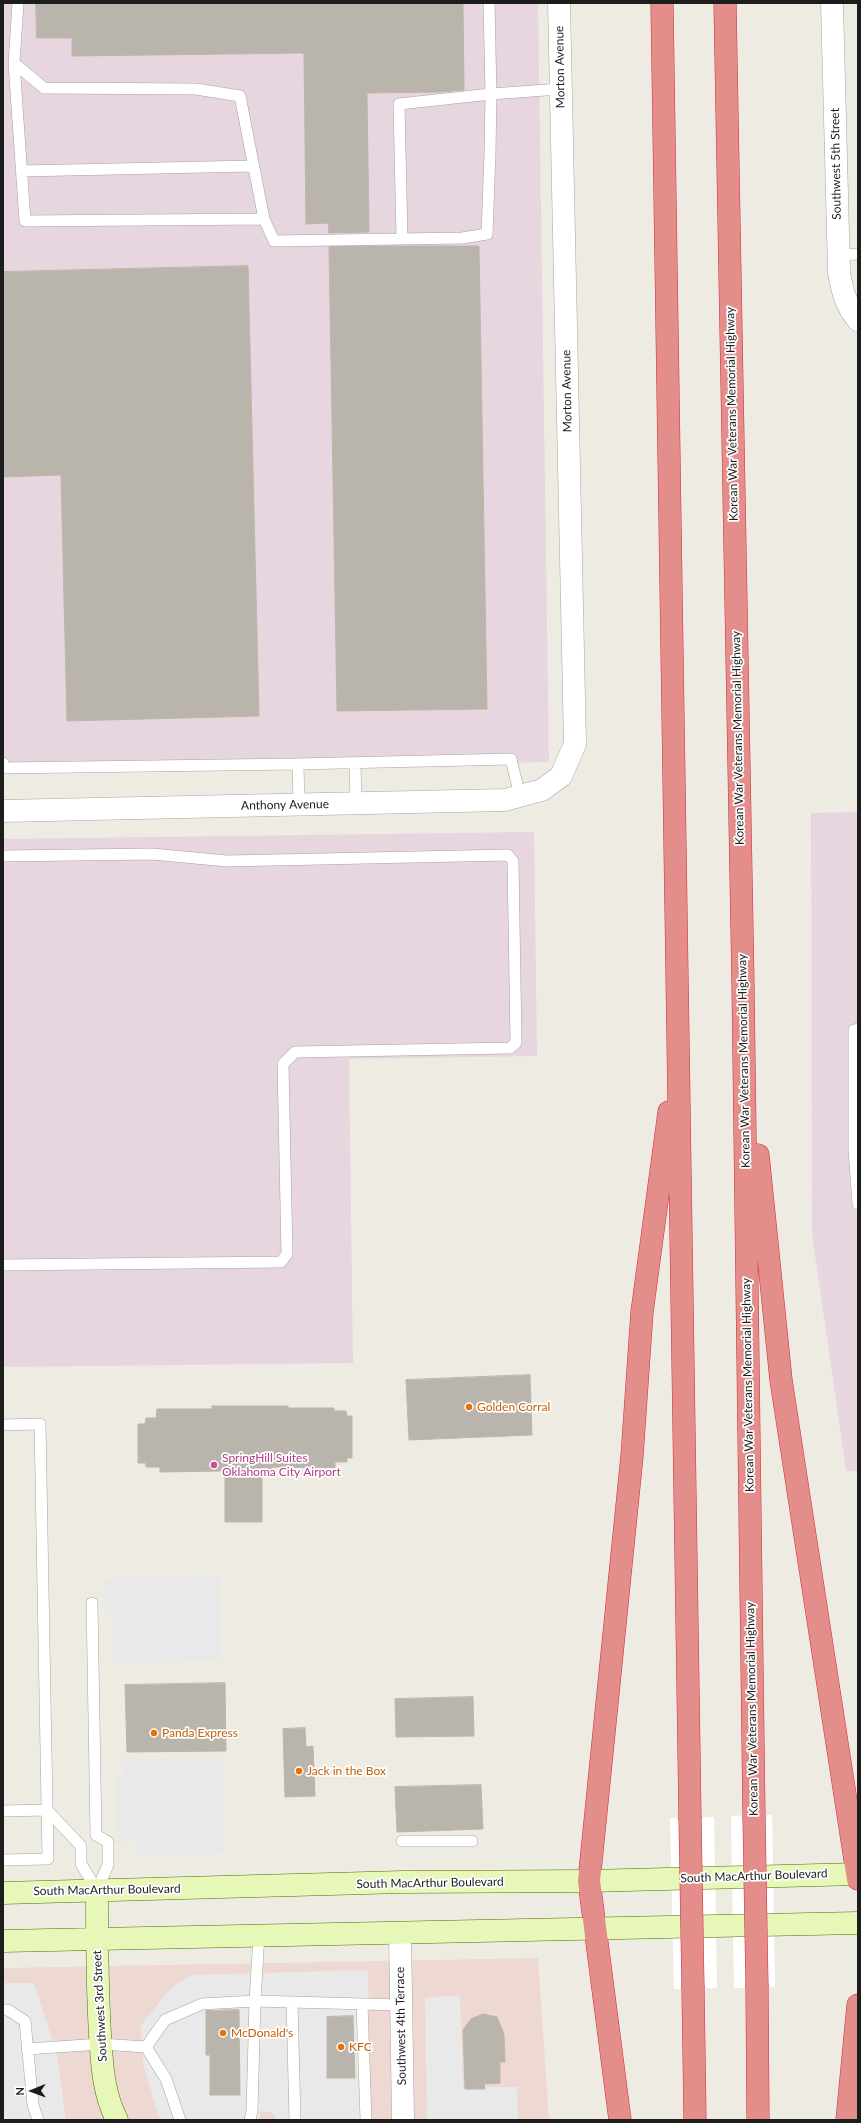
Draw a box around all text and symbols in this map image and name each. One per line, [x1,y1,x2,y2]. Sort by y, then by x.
street label: Morton Avenue [552,26,568,108]
street label: Southwest 5th Street [828,108,844,220]
street label: Korean War Veterans Memorial Highway [723,307,741,521]
street label: Morton Avenue [559,350,575,432]
street label: Korean War Veterans Memorial Highway [729,631,747,845]
street label: Anthony Avenue [241,797,329,813]
street label: Korean War Veterans Memorial Highway [735,954,753,1168]
street label: Korean War Veterans Memorial Highway [739,1278,757,1492]
place label: Golden Corral [477,1400,550,1414]
marker: Golden Corral [464,1402,474,1412]
place label: SpringHill Suites Oklahoma City Airport [222,1451,341,1479]
marker: SpringHill Suites Oklahoma City Airport [209,1460,219,1470]
street label: Korean War Veterans Memorial Highway [743,1602,761,1816]
place label: Panda Express [162,1726,238,1740]
marker: Panda Express [149,1728,159,1738]
place label: Jack in the Box [307,1764,386,1778]
marker: Jack in the Box [294,1766,304,1776]
street label: South MacArthur Boulevard [680,1866,828,1886]
street label: South MacArthur Boulevard [356,1875,504,1891]
street label: South MacArthur Boulevard [33,1882,181,1898]
street label: Southwest 3rd Street [90,1950,110,2062]
street label: Southwest 4th Terrace [393,1967,409,2085]
place label: McDonald's [231,2026,293,2040]
marker: McDonald's [218,2028,228,2038]
place label: KFC [349,2040,372,2054]
marker: KFC [336,2042,346,2052]
north arrow [12,2071,52,2111]
text: N [13,2087,26,2096]

